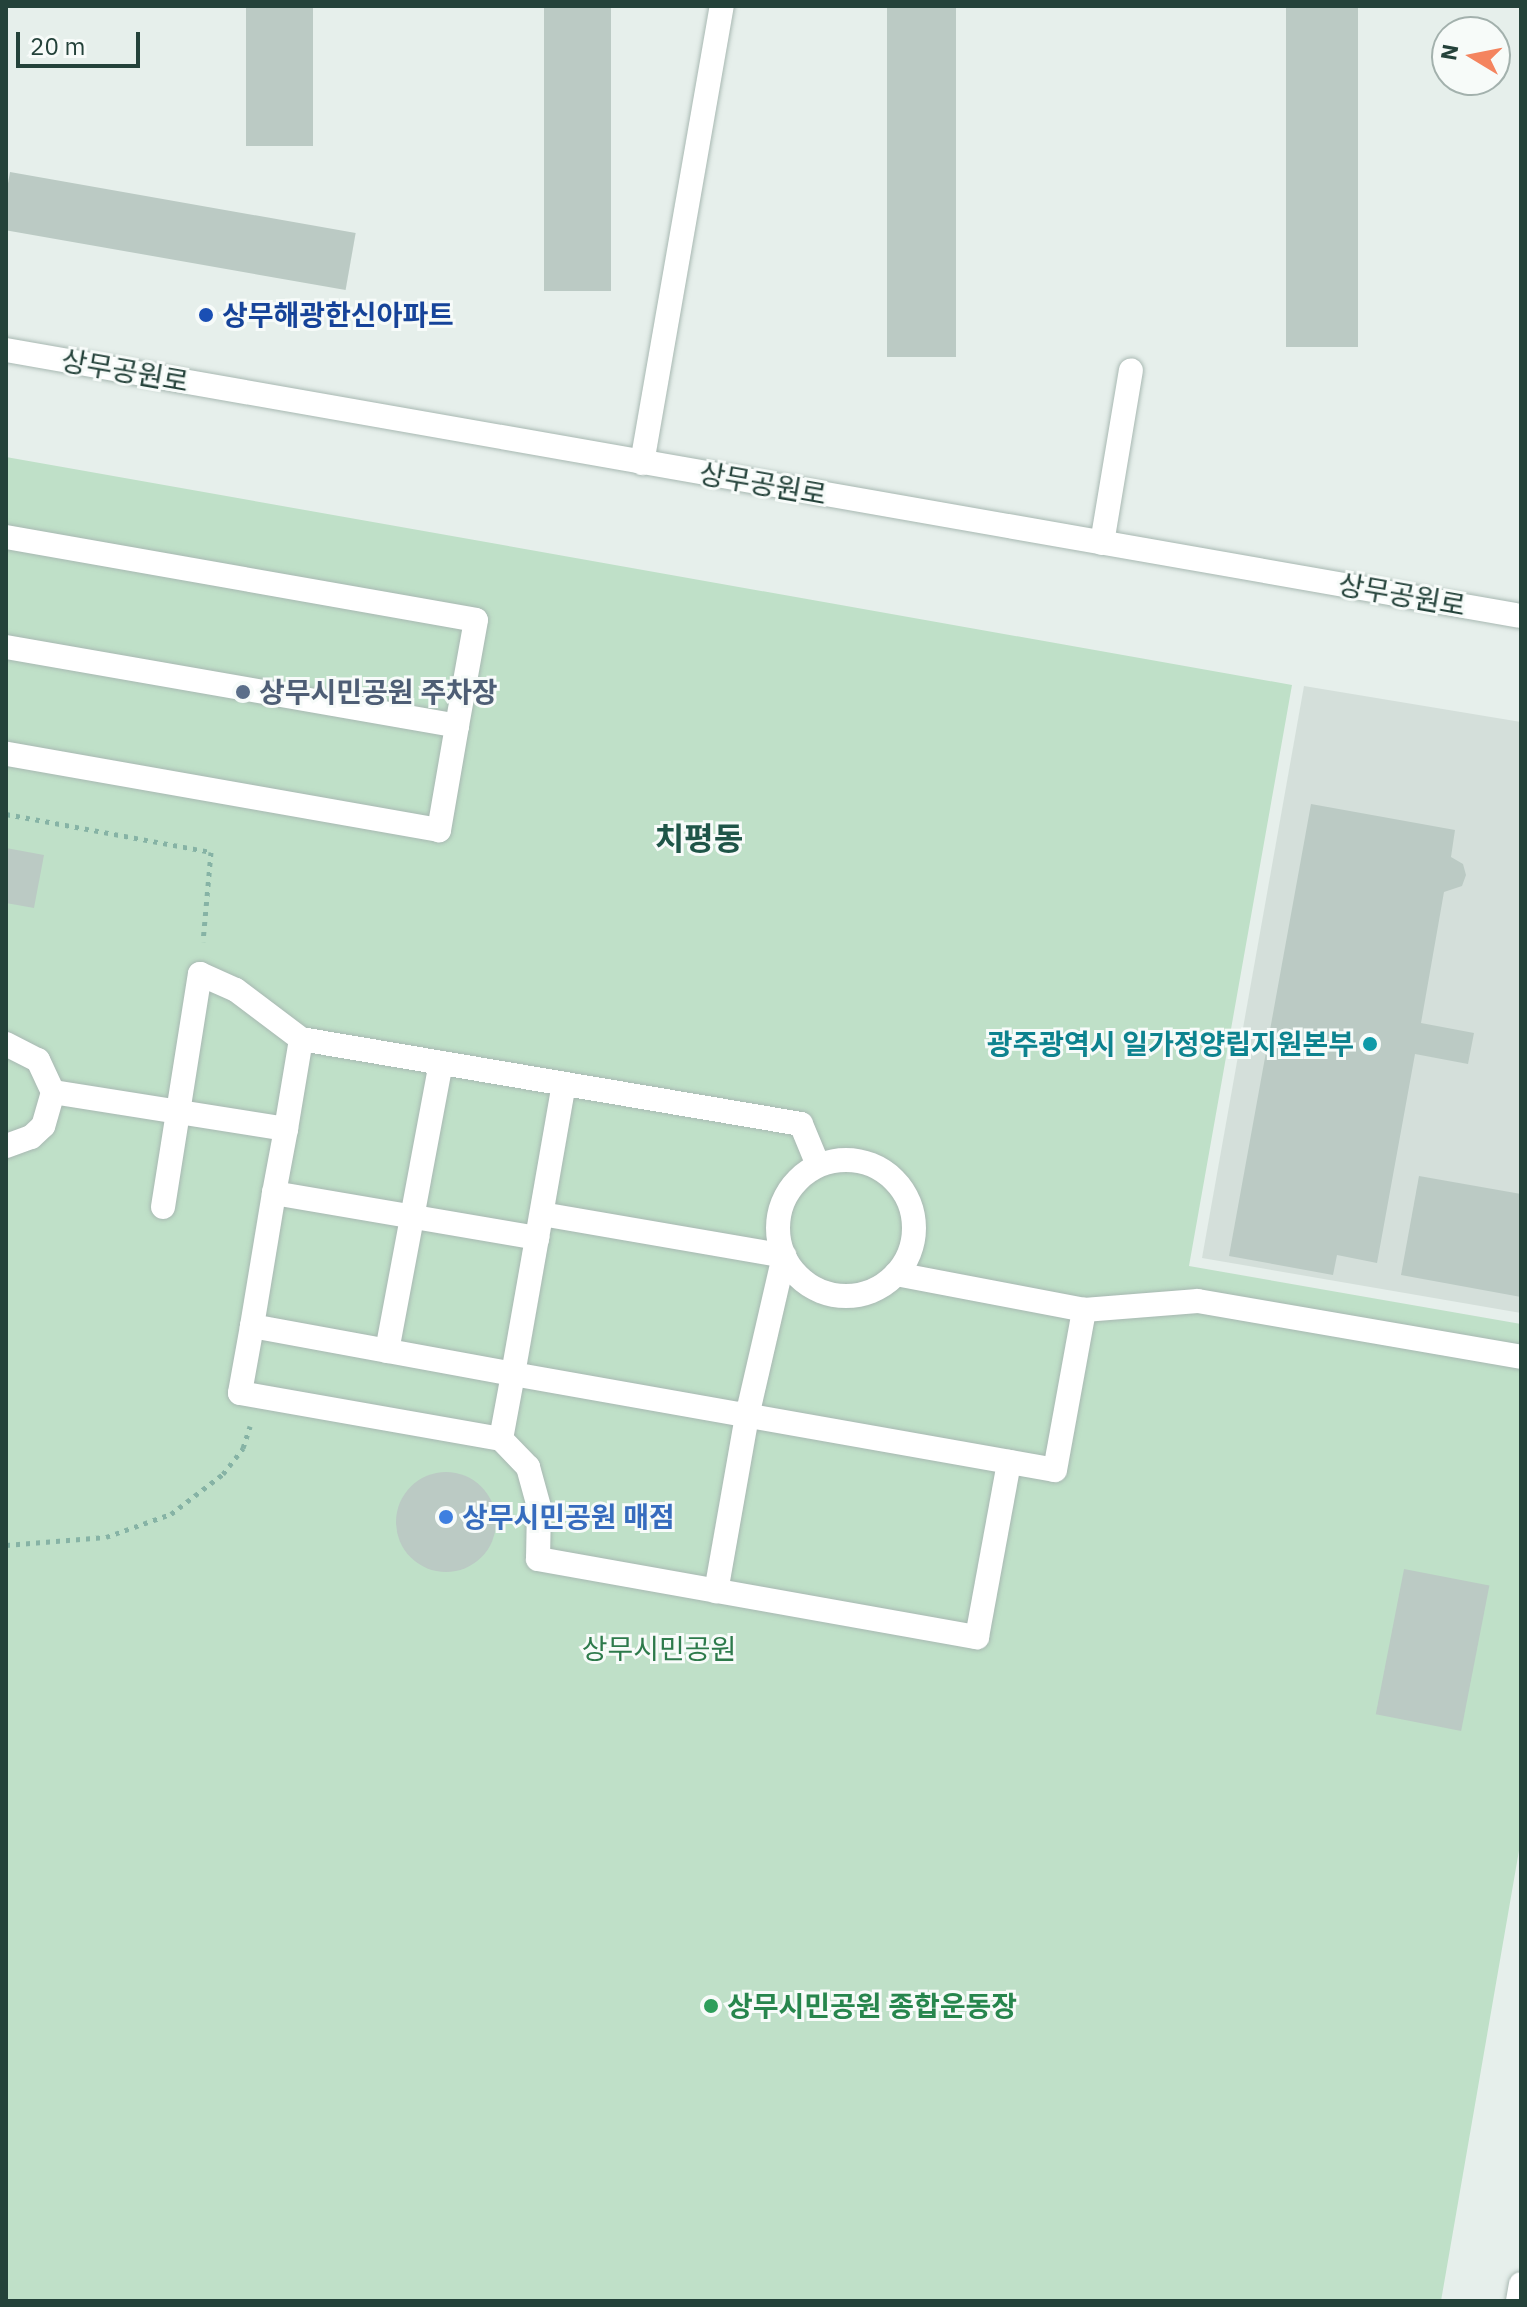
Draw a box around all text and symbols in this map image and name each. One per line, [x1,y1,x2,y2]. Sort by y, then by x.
scale bar [20,16,144,66]
north arrow [1431,16,1511,96]
text: 20 m [30,30,85,62]
text: N [1433,42,1465,62]
place label: 상무해광한신아파트 [222,298,454,332]
marker: 상무해광한신아파트 [197,306,215,324]
street label: 상무공원로 [59,343,191,399]
street label: 상무공원로 [697,456,829,512]
street label: 상무공원로 [1336,567,1468,623]
place label: 상무시민공원 주차장 [259,675,497,709]
marker: 상무시민공원 주차장 [234,683,252,701]
district label: 치평동 [655,819,743,857]
place label: 광주광역시 일가정양립지원본부 [987,1027,1354,1061]
marker: 광주광역시 일가정양립지원본부 [1361,1035,1379,1053]
place label: 상무시민공원 매점 [462,1500,675,1534]
marker: 상무시민공원 매점 [437,1508,455,1526]
park label: 상무시민공원 [582,1632,736,1666]
place label: 상무시민공원 종합운동장 [727,1989,1017,2023]
marker: 상무시민공원 종합운동장 [702,1997,720,2015]

